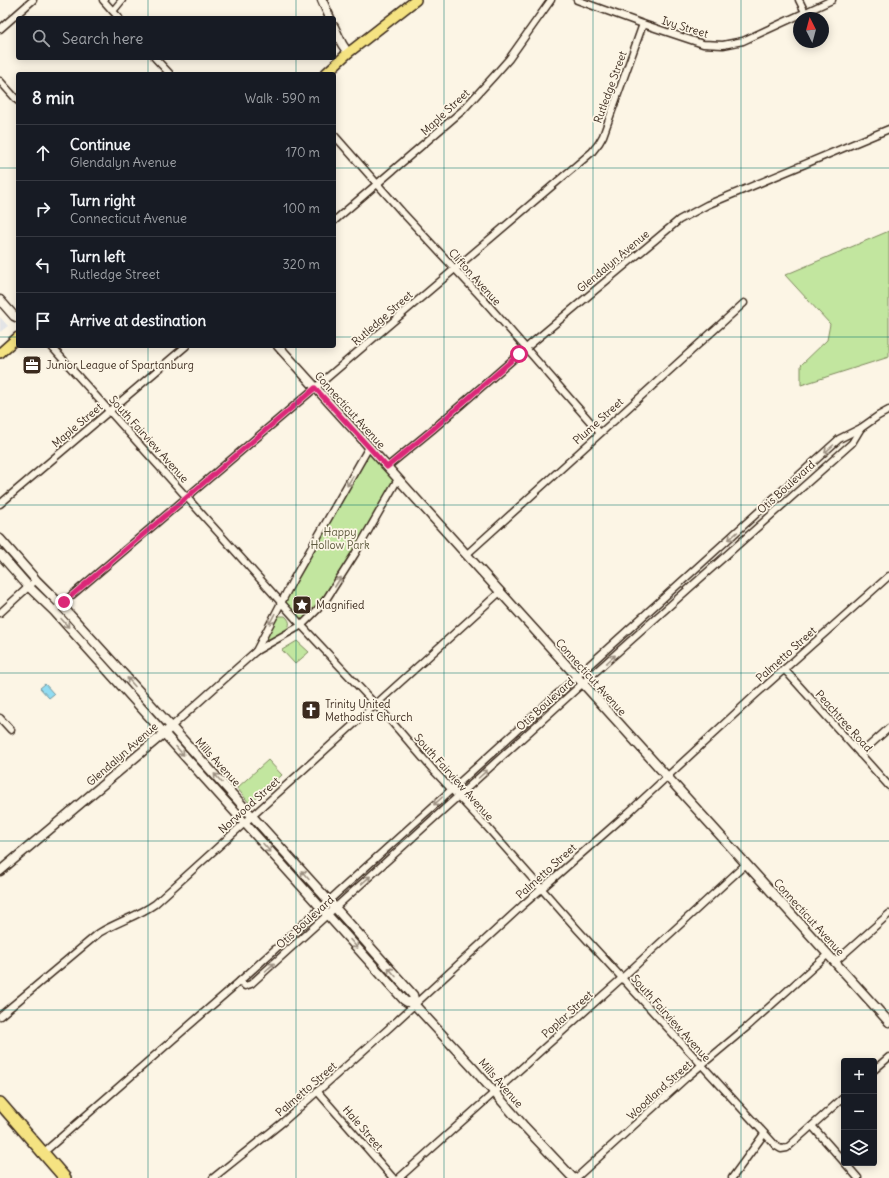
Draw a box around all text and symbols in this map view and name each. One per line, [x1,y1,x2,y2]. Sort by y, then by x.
north arrow [793,12,829,48]
street label: Ivy Street [660,13,710,41]
search box [16,16,336,60]
icon: search [30,27,52,49]
text: Search here [62,29,143,48]
street label: Rutledge Street [590,49,630,125]
street label: Maple Street [418,86,473,138]
text: 8 min [32,87,74,109]
text: Walk · 590 m [245,90,320,107]
text: Continue [70,135,131,154]
icon: ahead [32,142,54,164]
text: 170 m [285,144,320,161]
text: Glendalyn Avenue [70,154,176,171]
text: Turn right [70,191,135,210]
icon: right [32,198,54,220]
text: 100 m [283,200,320,217]
text: Connecticut Avenue [70,210,187,227]
street label: Glendalyn Avenue [574,227,652,295]
street label: Clifton Avenue [446,246,504,308]
text: Turn left [70,247,125,266]
icon: left [32,254,54,276]
text: 320 m [282,256,320,273]
text: Rutledge Street [70,266,160,283]
street label: Rutledge Street [349,288,415,348]
icon: arrive [32,310,54,332]
text: Arrive at destination [70,311,206,330]
route start [510,345,528,363]
office icon: Junior League of Spartanburg [21,354,43,376]
place label: Junior League of Spartanburg [46,358,194,372]
street label: Connecticut Avenue [312,369,388,452]
street label: South Fairview Avenue [106,393,192,485]
street label: Plume Street [570,395,626,447]
street label: Maple Street [49,400,105,450]
one-way arrow [823,444,834,453]
street label: Otis Boulevard [754,457,818,517]
one-way arrow [345,475,353,487]
park label: Happy Hollow Park [310,525,370,552]
one-way arrow [727,532,738,541]
one-way arrow [334,577,342,588]
route end [55,593,73,611]
place icon: Magnified [291,594,313,616]
place label: Magnified [316,598,365,612]
one-way arrow [268,613,276,625]
one-way arrow [60,618,69,628]
street label: Palmetto Street [753,623,819,685]
street label: Connecticut Avenue [553,636,629,719]
one-way arrow [606,654,616,663]
street label: Otis Boulevard [513,674,577,734]
one-way arrow [126,677,135,687]
street label: Peachtree Road [813,687,876,755]
place label: Trinity United Methodist Church [325,697,413,724]
church icon: Trinity United Methodist Church [300,699,322,721]
street label: Glendalyn Avenue [83,719,161,789]
street label: South Fairview Avenue [411,731,497,823]
street label: Mills Avenue [192,735,244,789]
one-way arrow [175,746,185,756]
one-way arrow [478,769,488,779]
one-way arrow [213,773,223,783]
street label: Norwood Street [215,774,283,836]
one-way arrow [433,797,444,806]
street label: Palmetto Street [513,840,579,902]
one-way arrow [263,842,272,853]
one-way arrow [301,870,310,880]
one-way arrow [361,875,371,885]
street label: Connecticut Avenue [771,876,847,959]
street label: Otis Boulevard [273,892,337,952]
one-way arrow [350,939,359,949]
one-way arrow [265,963,275,972]
one-way arrow [387,966,396,977]
street label: South Fairview Avenue [628,972,714,1064]
street label: Poplar Street [539,987,596,1041]
street label: Mills Avenue [476,1055,526,1111]
street label: Woodland Street [624,1057,694,1123]
map controls [841,1058,877,1166]
button: + [841,1058,877,1094]
street label: Palmetto Street [273,1059,340,1119]
button: − [841,1094,877,1130]
street label: Hale Street [340,1103,386,1153]
button: layers [841,1130,877,1166]

